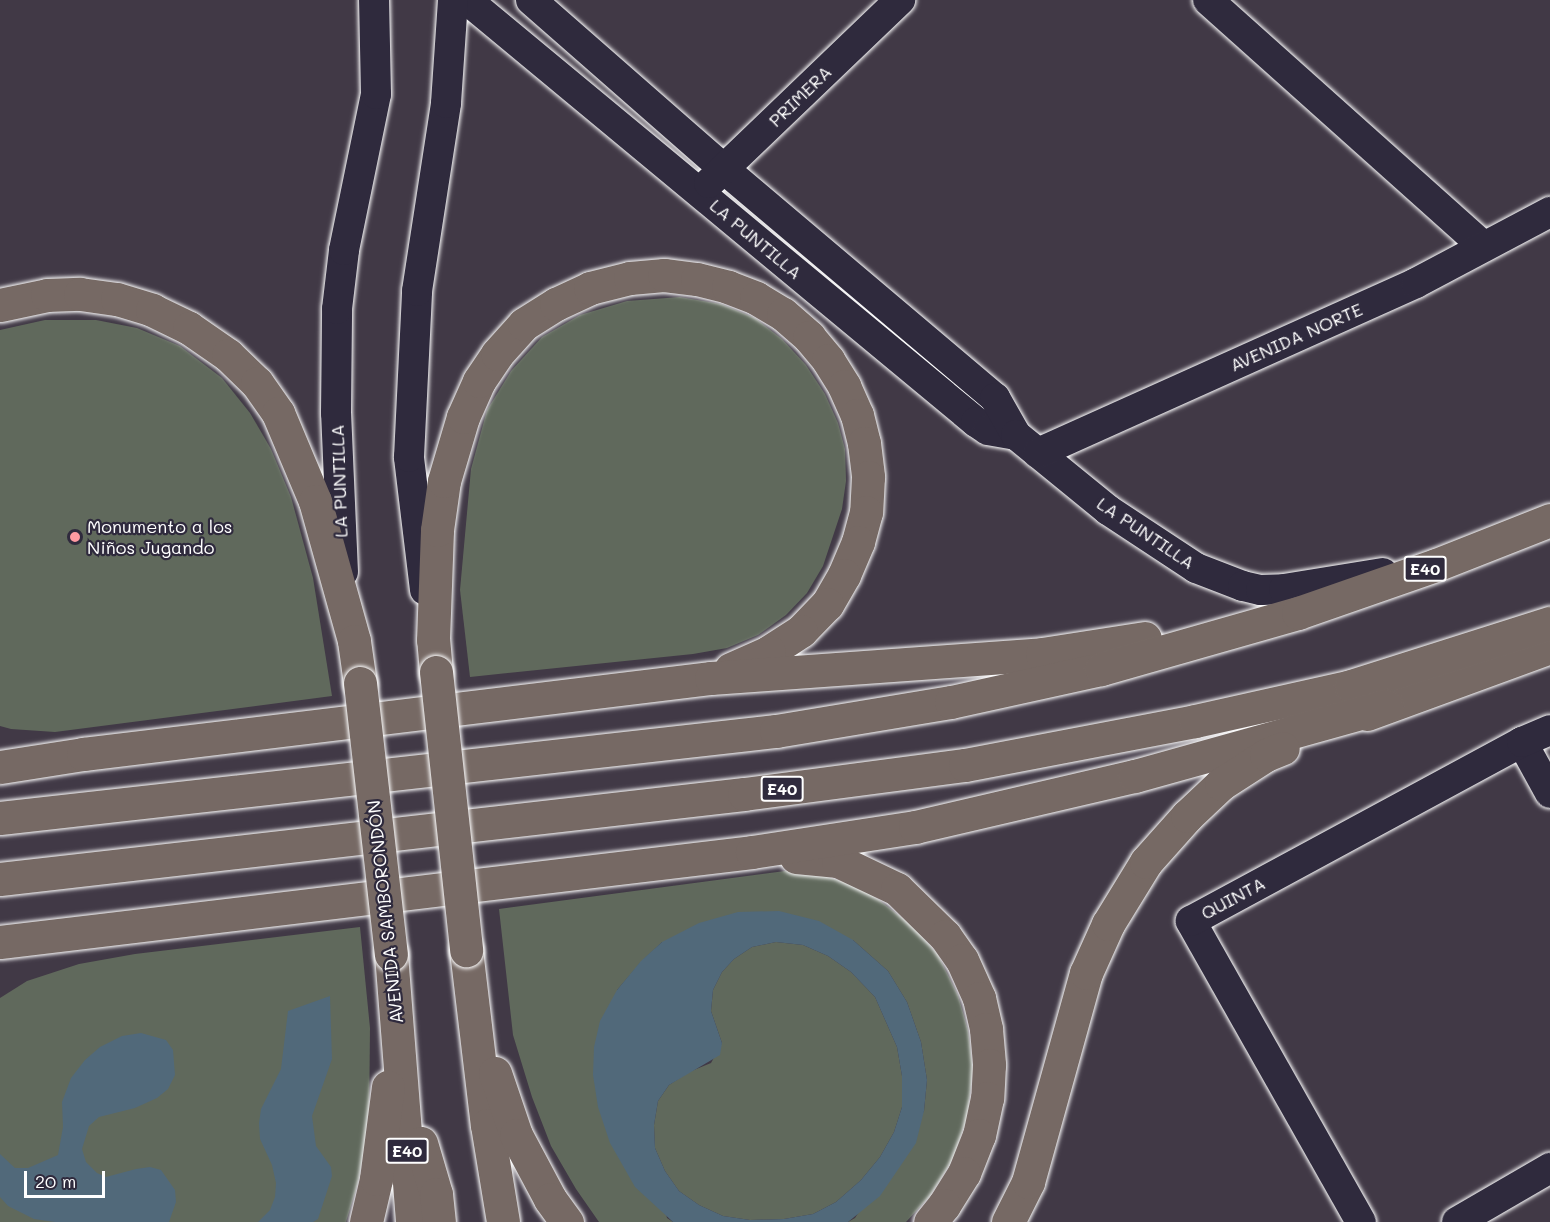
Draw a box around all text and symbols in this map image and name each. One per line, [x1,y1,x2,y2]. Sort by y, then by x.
street label: PRIMERA [764,61,836,131]
street label: LA PUNTILLA [706,194,806,284]
street label: AVENIDA NORTE [1226,298,1366,376]
street label: LA PUNTILLA [326,424,352,538]
street label: LA PUNTILLA [1093,492,1199,574]
place label: Monumento a los Niños Jugando [87,516,233,558]
marker: Monumento a los Niños Jugando [68,530,82,544]
road number: E40 [1402,556,1448,582]
road number: E40 [760,776,804,802]
street label: AVENIDA SAMBORONDÓN [363,799,407,1025]
street label: QUINTA [1197,872,1269,924]
road number: E40 [384,1138,430,1164]
scale bar [27,1159,108,1197]
text: 20 m [35,1169,76,1193]

